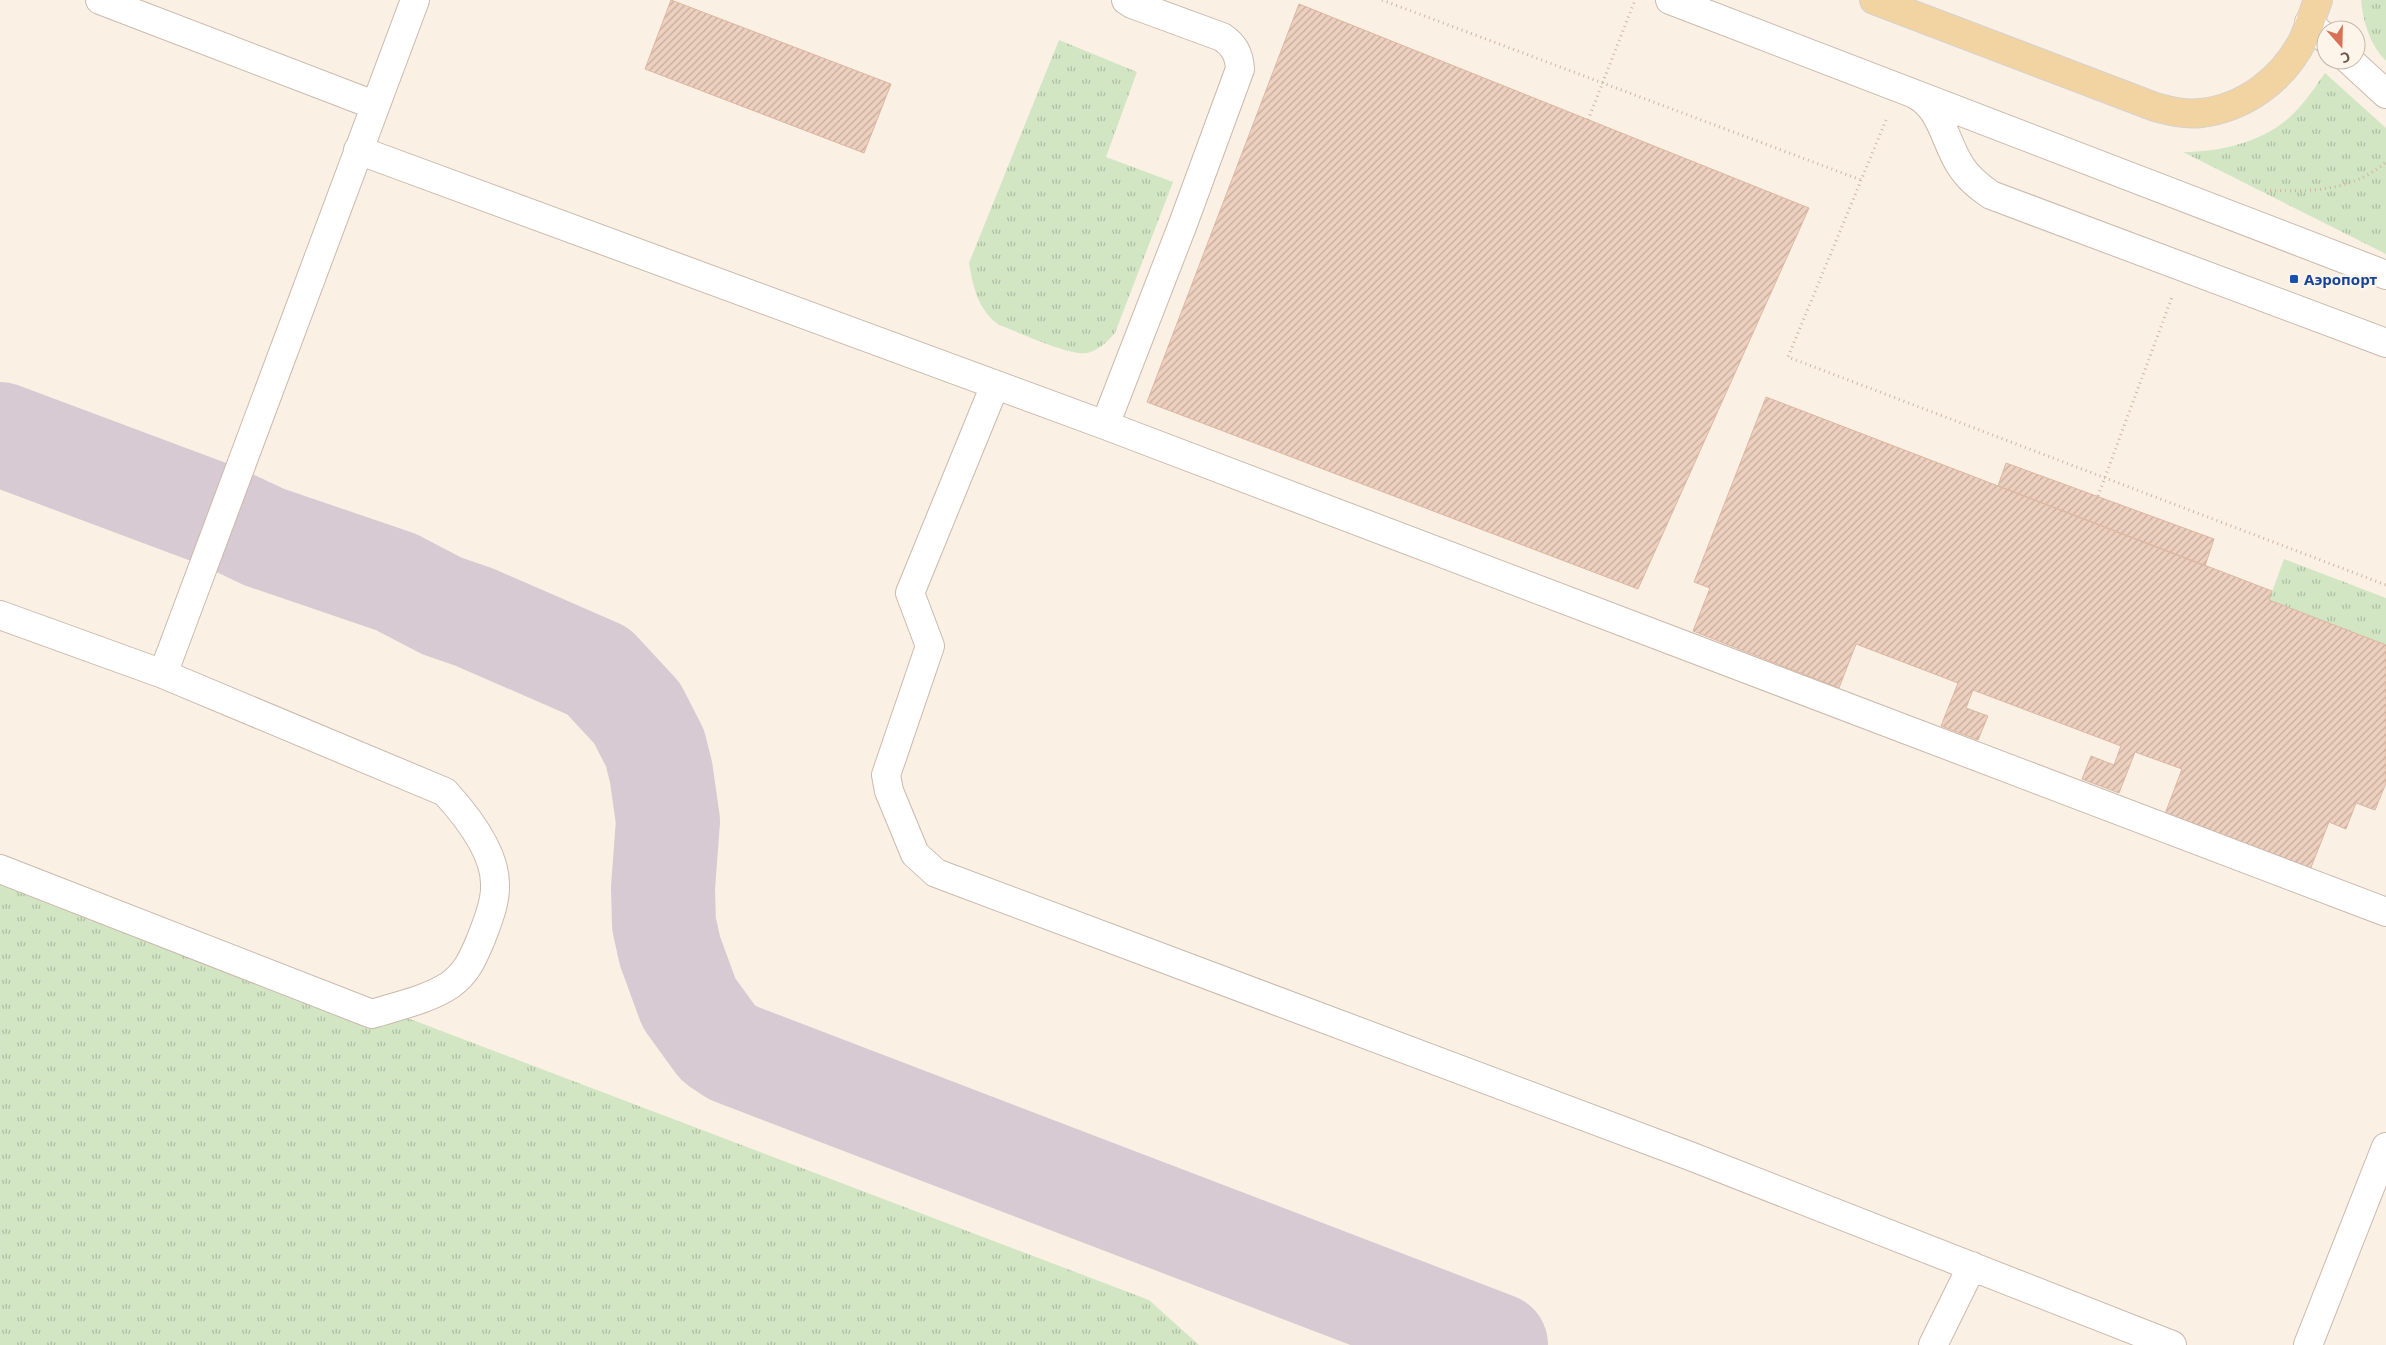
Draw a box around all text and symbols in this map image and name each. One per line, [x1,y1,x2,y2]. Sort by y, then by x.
north arrow [2316,20,2366,70]
text: С [2338,47,2353,68]
place label: Аэропорт [2304,269,2378,289]
marker: Аэропорт [2288,273,2300,285]

